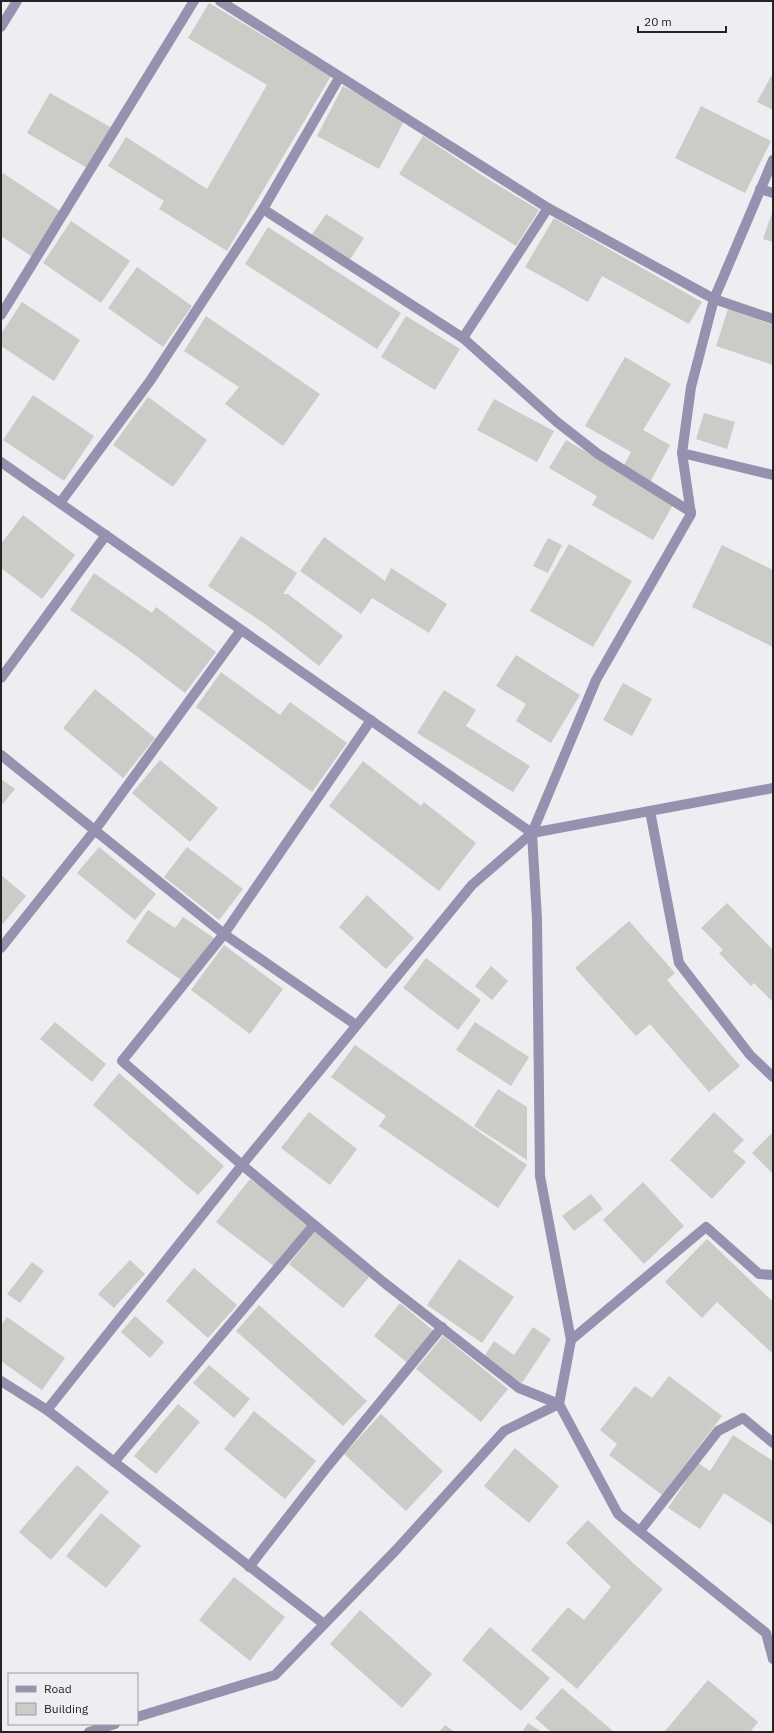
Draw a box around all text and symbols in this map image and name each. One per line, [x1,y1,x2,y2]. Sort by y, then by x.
scale bar [638,8,726,34]
text: 20 m [644,14,672,29]
legend [8,1673,138,1725]
text: Road [44,1681,72,1696]
text: Building [44,1701,89,1716]

